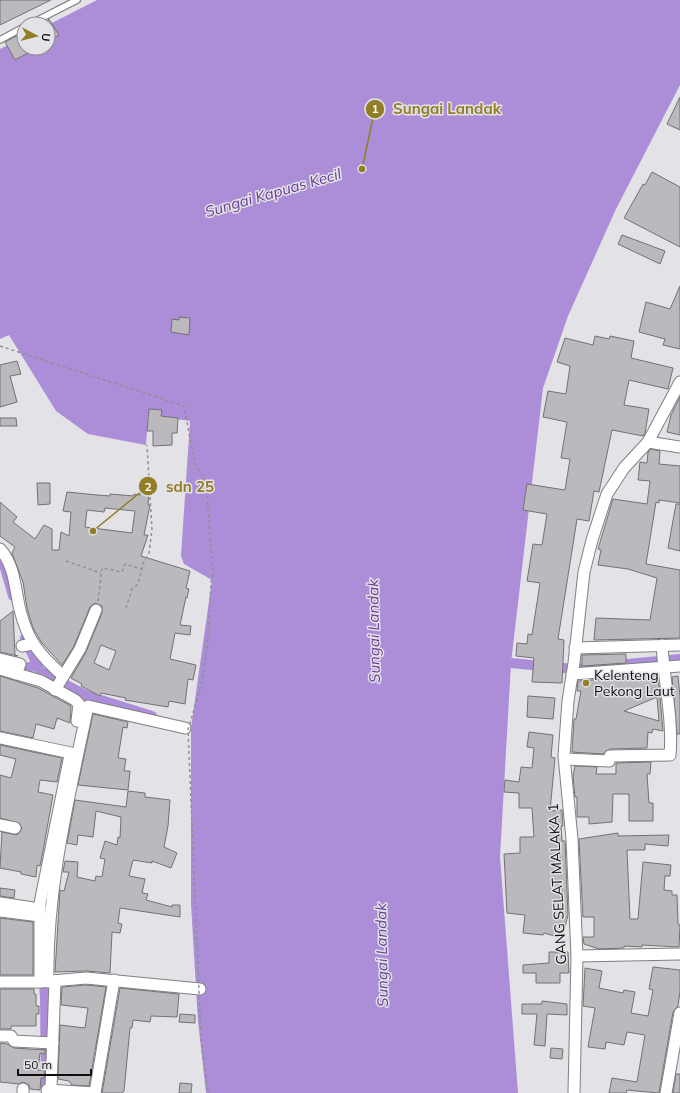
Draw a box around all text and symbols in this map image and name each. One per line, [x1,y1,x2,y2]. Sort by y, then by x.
north arrow [16,16,56,56]
text: U [38,32,53,42]
callout: Sungai Landak [365,96,509,123]
text: Sungai Landak [393,99,502,118]
text: 1 [371,101,379,116]
water label: Sungai Kapuas Kecil [203,164,344,221]
callout: sdn 25 [138,473,222,500]
text: sdn 25 [166,477,214,496]
text: 2 [144,479,152,494]
water label: Sungai Landak [363,578,384,683]
place label: Kelenteng Pekong Laut [594,666,675,700]
marker: Kelenteng Pekong Laut [581,678,591,688]
street label: GANG SELAT MALAKA 1 [544,803,570,965]
water label: Sungai Landak [371,902,392,1007]
scale bar [18,1051,91,1077]
text: 50 m [24,1057,52,1072]

